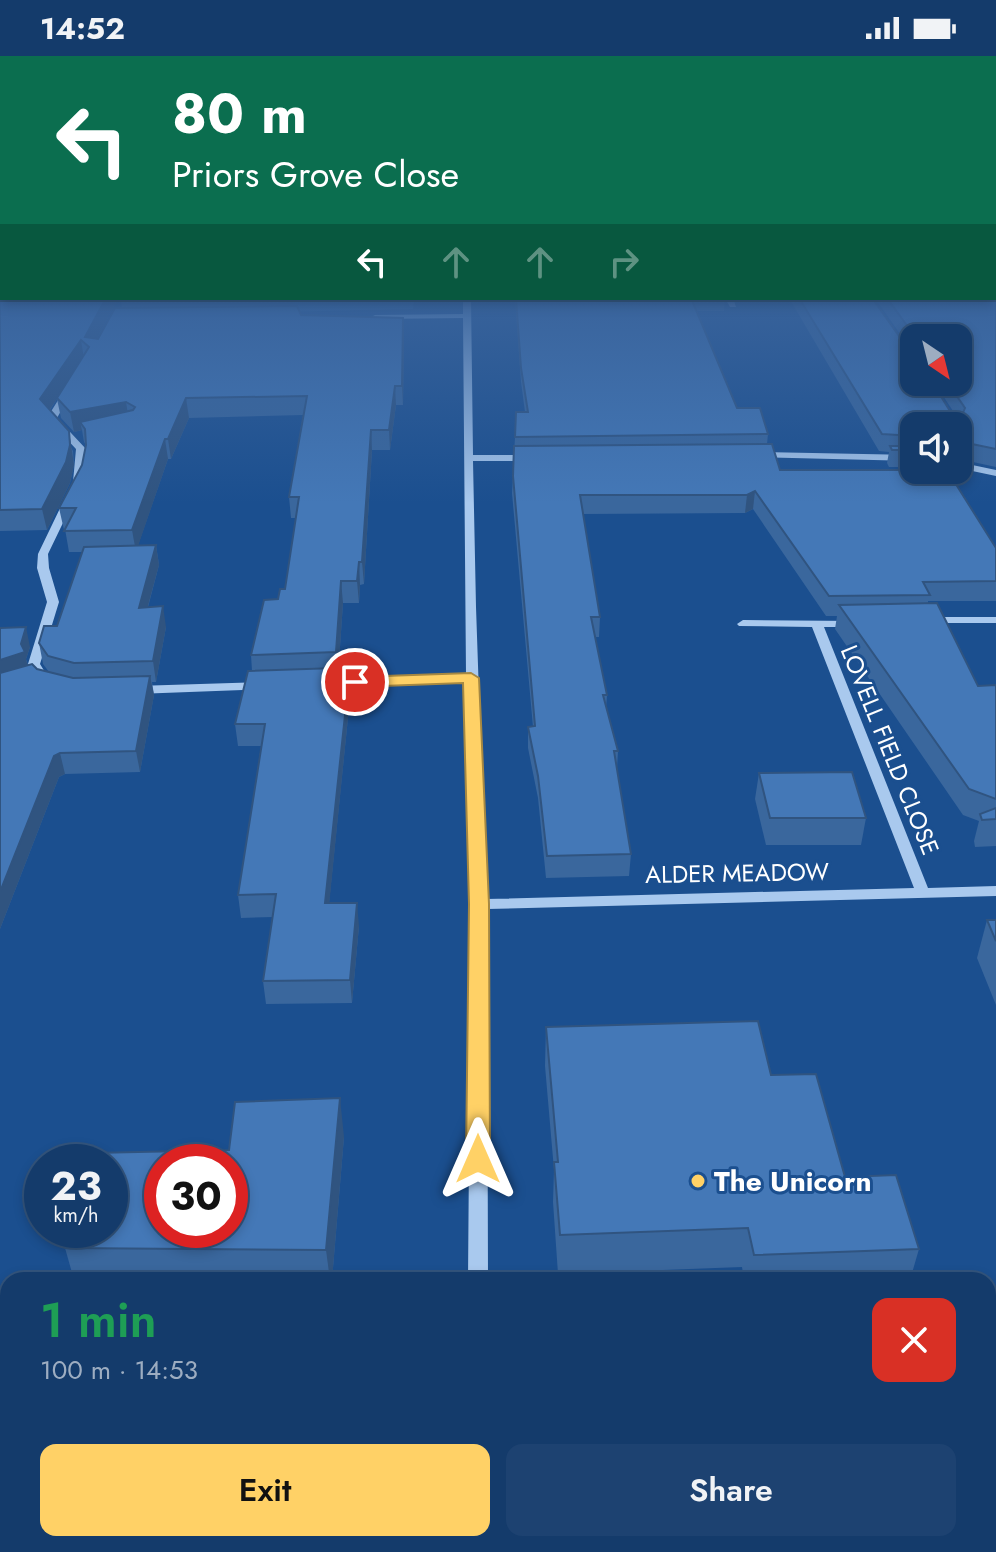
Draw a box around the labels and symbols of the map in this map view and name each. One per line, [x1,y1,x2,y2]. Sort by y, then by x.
north arrow [900,324,972,396]
street label: LOVELL FIELD CLOSE [832,640,948,860]
pin [321,648,389,716]
street label: ALDER MEADOW [645,854,829,892]
position arrow [436,1117,520,1201]
speed limit sign: 30 [144,1144,248,1248]
place label: The Unicorn [714,1161,872,1202]
marker: The Unicorn [689,1172,707,1190]

